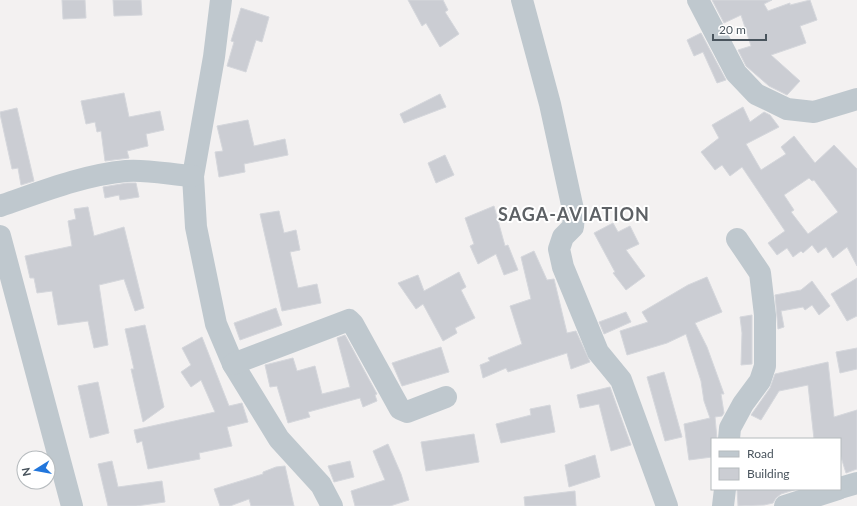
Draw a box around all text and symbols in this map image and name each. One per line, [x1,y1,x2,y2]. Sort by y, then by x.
scale bar [713,16,766,42]
text: 20 m [719,22,746,37]
district label: SAGA-AVIATION [498,203,650,225]
legend [711,438,841,490]
text: Road [747,446,774,461]
north arrow [16,450,56,490]
text: Building [747,466,790,481]
text: N [19,467,33,477]

